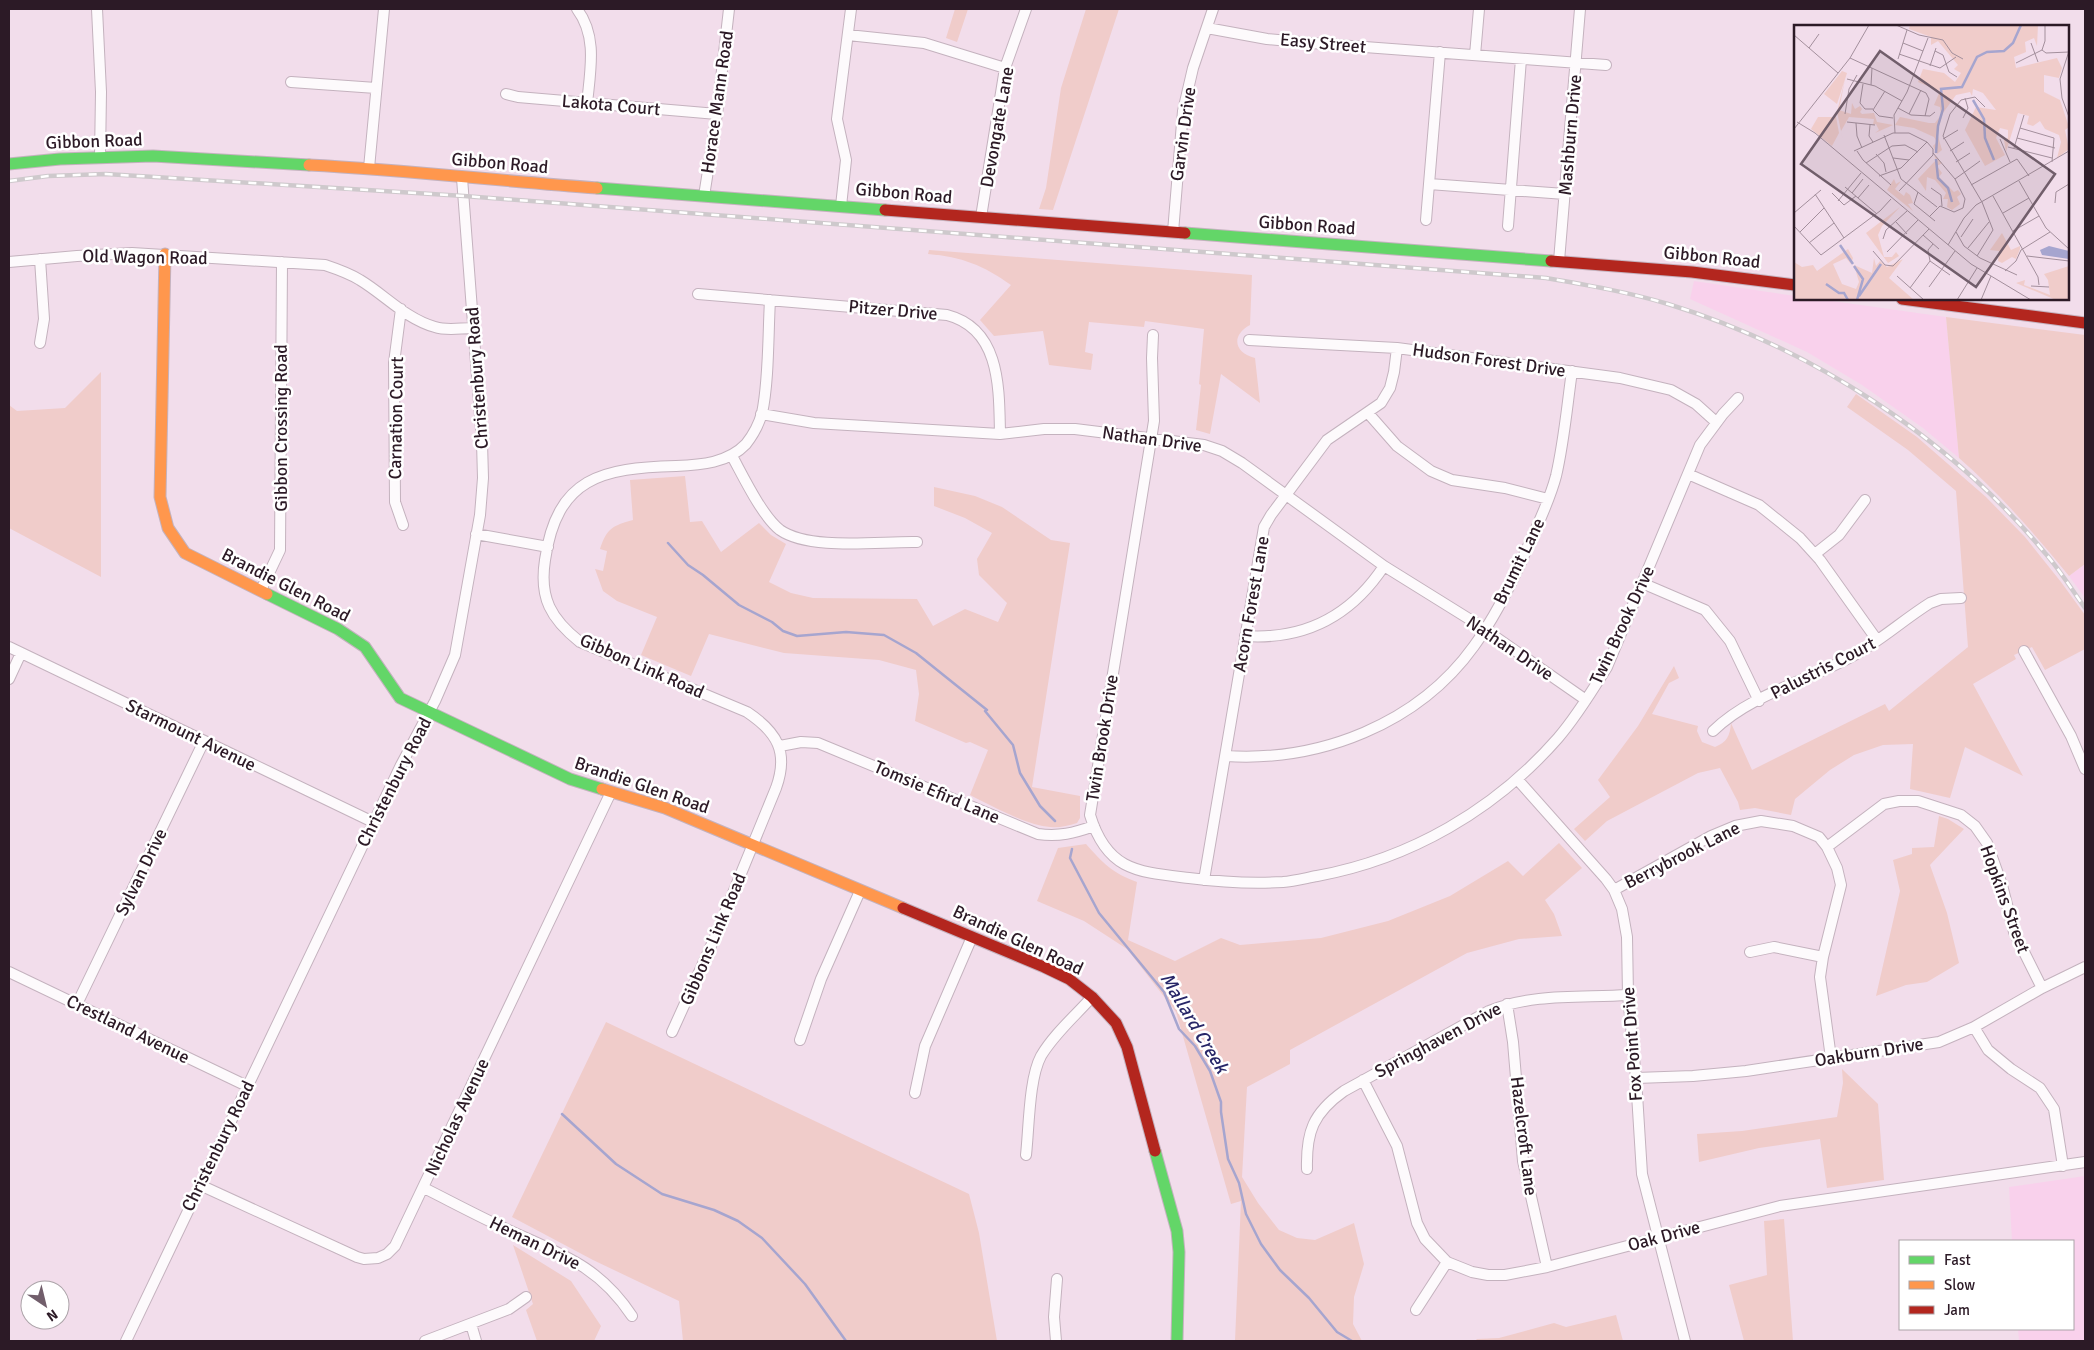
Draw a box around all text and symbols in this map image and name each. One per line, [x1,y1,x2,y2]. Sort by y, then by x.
inset map [1794,25,2069,300]
street label: Easy Street [1279,28,1367,58]
street label: Horace Mann Road [696,29,738,175]
street label: Devongate Lane [976,65,1018,189]
street label: Mashburn Drive [1554,74,1586,196]
street label: Garvin Drive [1166,86,1200,182]
street label: Lakota Court [561,90,661,120]
street label: Gibbon Road [45,128,143,154]
street label: Gibbon Road [451,148,549,178]
street label: Gibbon Road [855,178,953,208]
street label: Gibbon Road [1258,211,1356,239]
street label: Gibbon Road [1663,241,1761,273]
street label: Old Wagon Road [82,245,208,269]
street label: Pitzer Drive [848,295,938,325]
street label: Christenbury Road [461,306,493,450]
street label: Hudson Forest Drive [1411,338,1567,382]
street label: Gibbon Crossing Road [270,344,292,512]
street label: Carnation Court [384,356,408,480]
street label: Nathan Drive [1101,421,1203,457]
street label: Brumit Lane [1489,514,1549,608]
street label: Acorn Forest Lane [1228,534,1274,674]
street label: Brandie Glen Road [218,543,354,627]
street label: Twin Brook Drive [1585,562,1659,688]
street label: Nathan Drive [1462,611,1558,685]
street label: Gibbon Link Road [576,629,708,703]
street label: Palustris Court [1767,632,1879,704]
street label: Twin Brook Drive [1081,673,1123,803]
street label: Starmount Avenue [122,694,260,776]
street label: Christenbury Road [352,713,436,851]
street label: Brandie Glen Road [572,752,712,818]
street label: Tomsie Efird Lane [871,756,1003,828]
street label: Berrybrook Lane [1621,816,1743,894]
street label: Sylvan Drive [110,825,172,919]
street label: Hopkins Street [1975,842,2035,956]
street label: Gibbons Link Road [675,869,751,1009]
street label: Brandie Glen Road [949,900,1087,980]
water label: Mallard Creek [1155,968,1234,1079]
street label: Fox Point Drive [1617,986,1647,1102]
street label: Crestland Avenue [63,990,193,1068]
street label: Springhaven Drive [1371,997,1505,1083]
street label: Oakburn Drive [1813,1033,1925,1071]
street label: Nicholas Avenue [420,1055,494,1179]
street label: Hazelcroft Lane [1506,1075,1542,1197]
street label: Christenbury Road [177,1077,259,1215]
street label: Heman Drive [486,1211,584,1275]
street label: Oak Drive [1625,1216,1703,1256]
legend [1899,1240,2074,1330]
text: Fast [1944,1251,1971,1269]
text: Slow [1944,1276,1975,1294]
north arrow [20,1280,70,1330]
text: Jam [1944,1301,1970,1319]
text: N [43,1305,61,1325]

